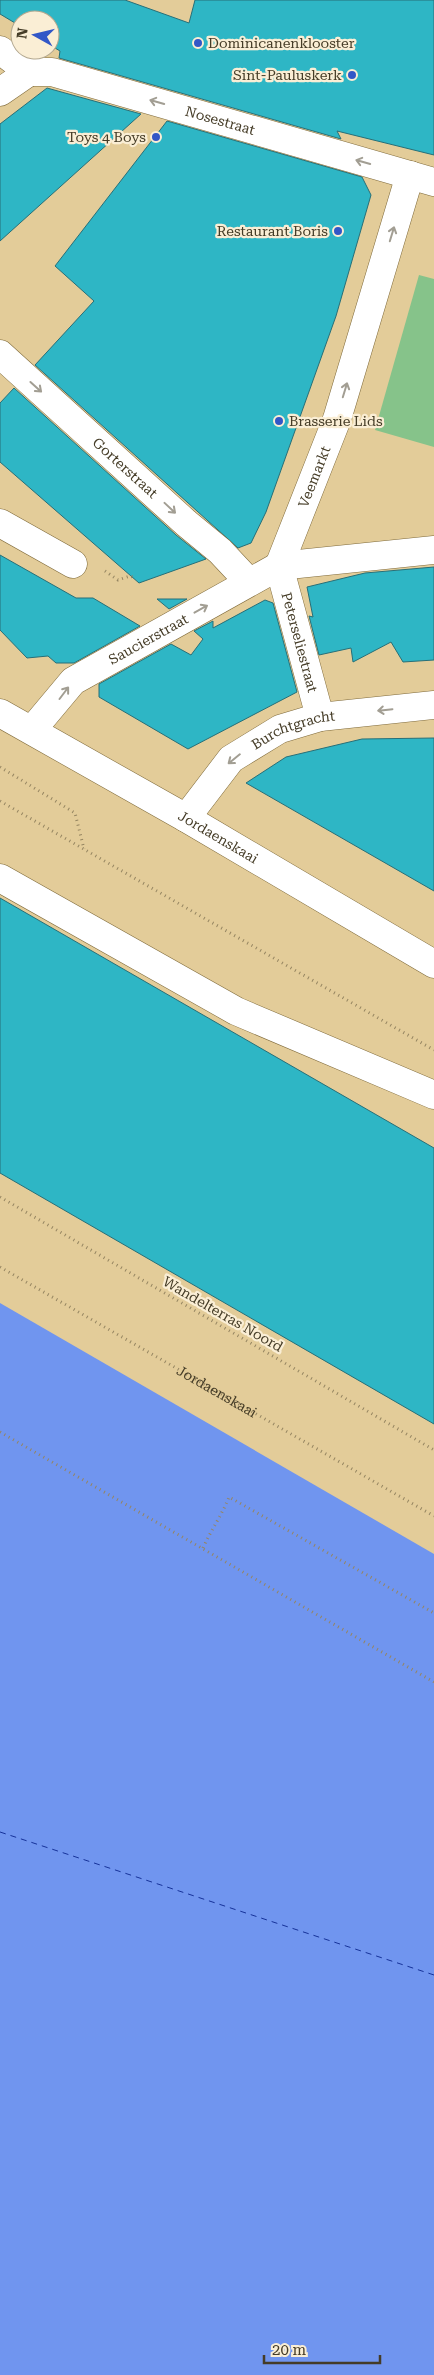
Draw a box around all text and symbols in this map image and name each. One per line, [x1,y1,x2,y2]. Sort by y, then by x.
north arrow [10,10,60,60]
text: N [13,27,31,40]
place label: Dominicanenklooster [208,35,355,51]
marker: Dominicanenklooster [192,37,204,49]
place label: Sint-Pauluskerk [233,67,342,83]
marker: Sint-Pauluskerk [346,69,358,81]
one-way arrow [149,97,165,106]
street label: Nosestraat [184,103,257,138]
place label: Toys 4 Boys [67,129,146,145]
marker: Toys 4 Boys [150,131,162,143]
one-way arrow [356,156,372,166]
place label: Restaurant Boris [217,223,328,239]
marker: Restaurant Boris [332,225,344,237]
one-way arrow [388,226,398,242]
one-way arrow [30,381,43,393]
one-way arrow [341,382,351,398]
place label: Brasserie Lids [289,413,383,429]
marker: Brasserie Lids [273,415,285,427]
street label: Gorterstraat [89,434,161,501]
street label: Veemarkt [295,444,334,510]
one-way arrow [163,502,176,514]
street label: Peterseliestraat [278,590,321,694]
one-way arrow [194,604,208,614]
street label: Saucierstraat [106,610,191,668]
one-way arrow [59,686,69,700]
one-way arrow [378,705,394,715]
street label: Burchtgracht [248,707,336,753]
one-way arrow [228,753,241,764]
street label: Jordaenskaai [176,807,261,867]
street label: Wandelterras Noord [160,1273,286,1355]
street label: Jordaenskaai [174,1362,260,1421]
scale bar [264,2332,380,2364]
text: 20 m [272,2341,307,2359]

